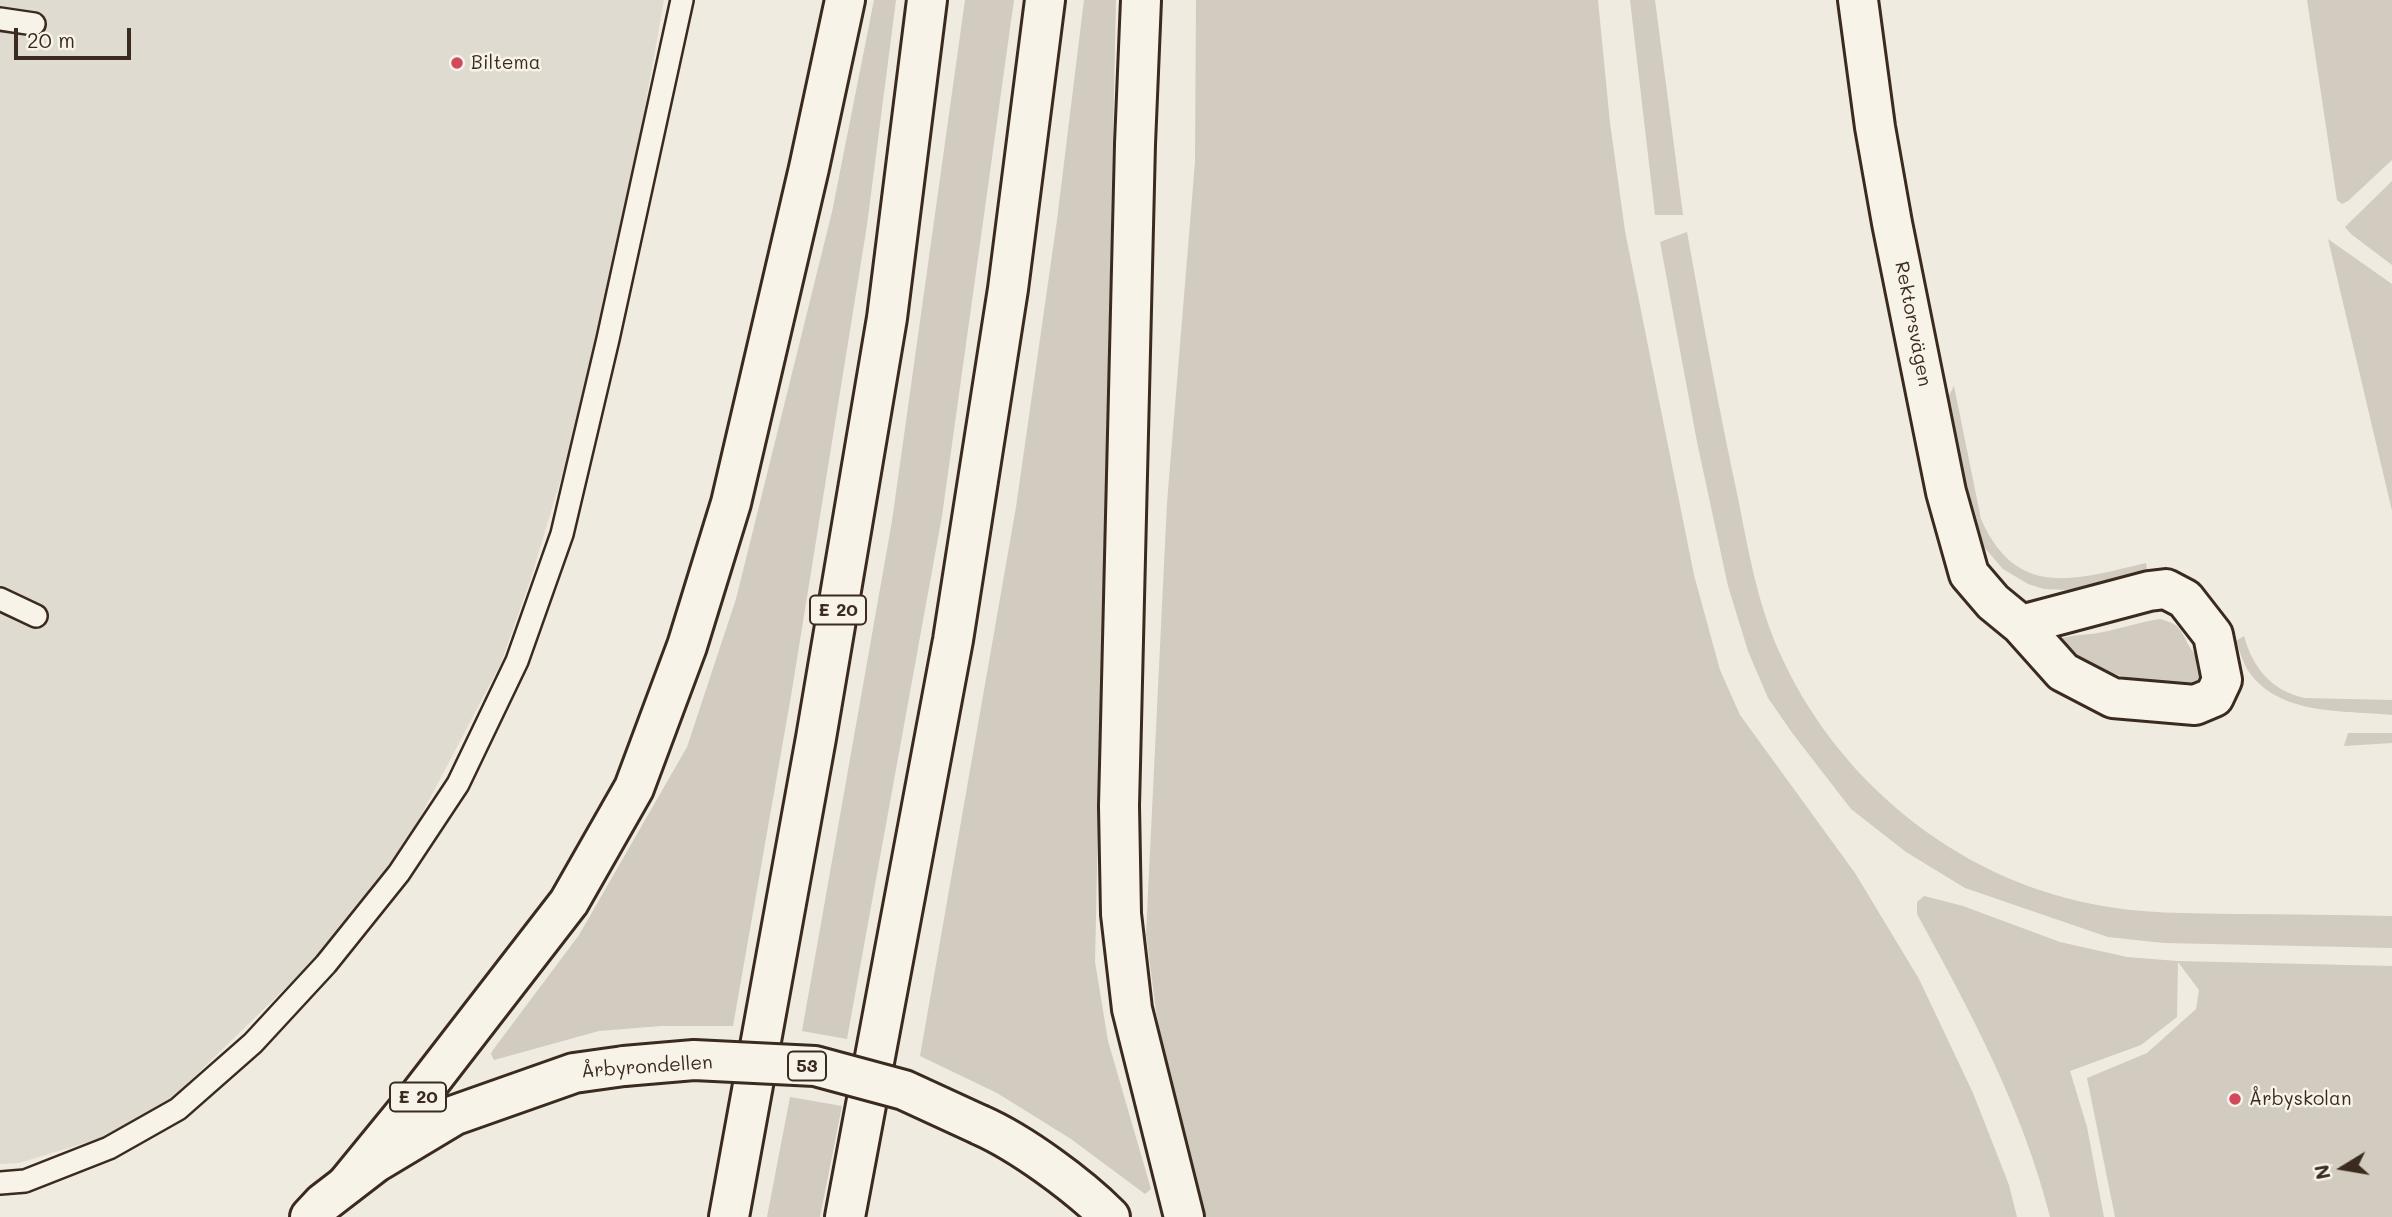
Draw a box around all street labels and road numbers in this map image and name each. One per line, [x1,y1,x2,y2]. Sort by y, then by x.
street label: Rektorsvägen [1890,260,1936,388]
road number: E 20 [810,596,866,624]
street label: Årbyrondellen [581,1051,713,1083]
road number: 53 [788,1051,826,1080]
road number: E 20 [390,1082,446,1112]

